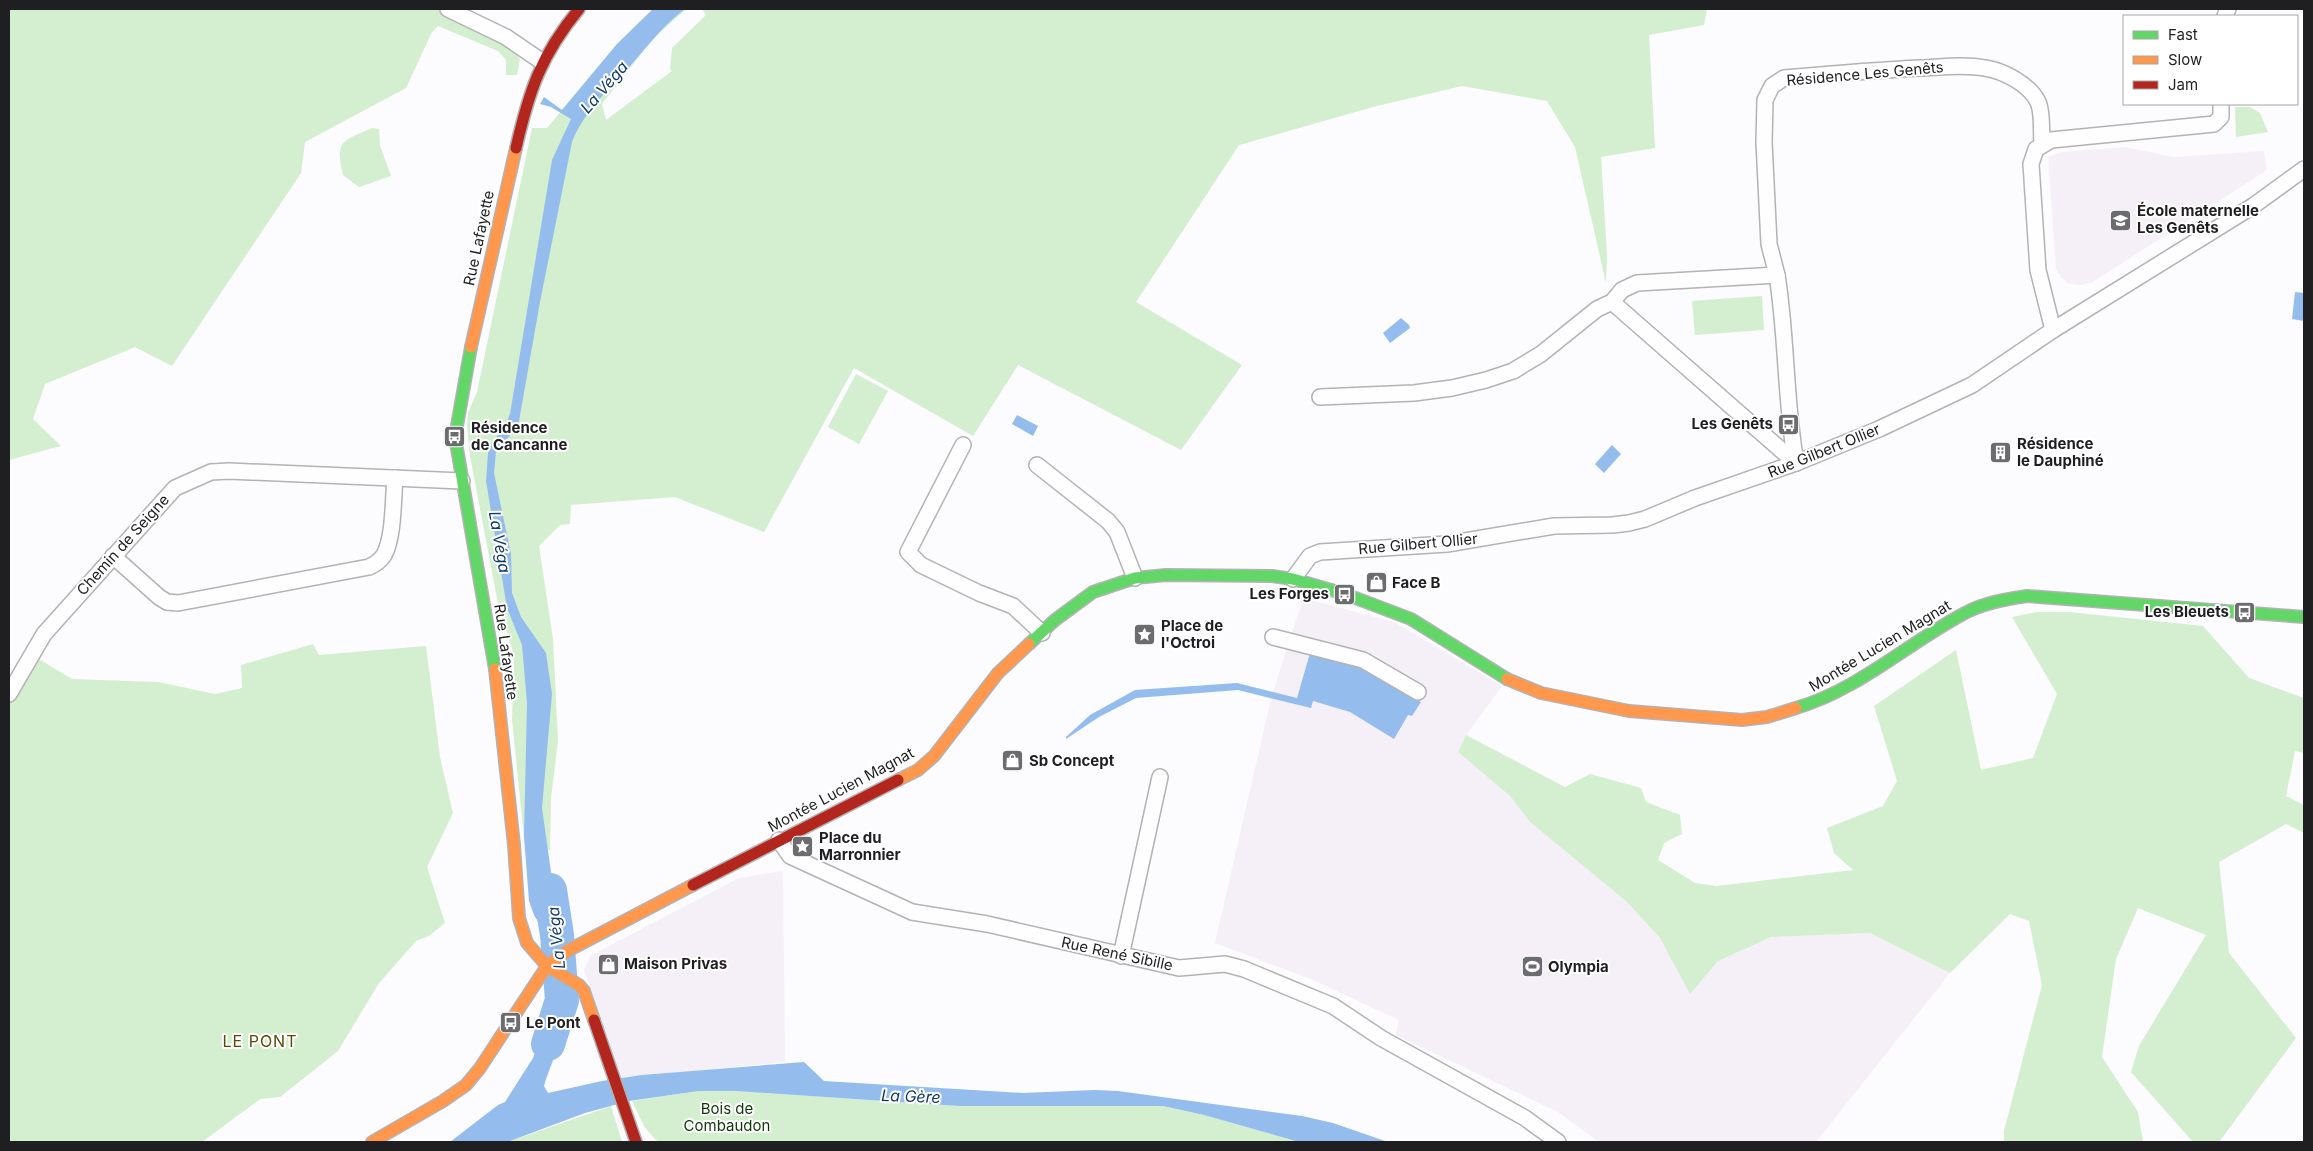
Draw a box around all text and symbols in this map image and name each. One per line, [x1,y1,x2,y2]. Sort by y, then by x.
legend [2123,15,2298,105]
text: Fast [2168,25,2198,44]
text: Slow [2168,50,2202,69]
water label: La Véga [576,57,632,117]
street label: Résidence Les Genêts [1786,57,1944,90]
text: Jam [2168,75,2198,94]
street label: Rue Lafayette [459,189,498,287]
place label: École maternelle Les Genêts [2137,201,2259,237]
school or university icon: École maternelle Les Genêts [2109,208,2133,232]
bus stop icon: Les Genêts [1777,412,1801,436]
place label: Les Genêts [1691,414,1773,433]
place label: Résidence de Cancanne [471,418,567,454]
street label: Rue Gilbert Ollier [1765,419,1883,482]
bus stop icon: Résidence de Cancanne [443,425,467,449]
place label: Résidence le Dauphiné [2017,434,2104,470]
building icon: Résidence le Dauphiné [1989,441,2013,465]
street label: Chemin de Seigne [72,490,173,599]
water label: La Véga [485,510,515,575]
street label: Rue Gilbert Ollier [1358,529,1479,558]
shop icon: Face B [1364,571,1388,595]
place label: Face B [1392,573,1441,592]
bus stop icon: Les Forges [1333,582,1357,606]
place label: Les Forges [1250,584,1329,603]
street label: Montée Lucien Magnat [1805,596,1954,696]
bus stop icon: Les Bleuets [2233,600,2257,624]
place label: Les Bleuets [2145,602,2229,621]
street label: Rue Lafayette [490,603,523,701]
place label: Place de l'Octroi [1161,616,1223,652]
place icon: Place de l'Octroi [1133,623,1157,647]
street label: Montée Lucien Magnat [765,743,917,836]
shop icon: Sb Concept [1001,749,1025,773]
place label: Sb Concept [1029,751,1115,770]
place label: Place du Marronnier [819,828,901,864]
place icon: Place du Marronnier [791,835,815,859]
water label: La Véga [543,906,569,970]
street label: Rue René Sibille [1060,932,1175,975]
shop icon: Maison Privas [596,952,620,976]
place label: Maison Privas [624,954,727,973]
sports icon: Olympia [1520,955,1544,979]
place label: Olympia [1548,957,1609,976]
bus stop icon: Le Pont [498,1011,522,1035]
place label: Le Pont [526,1013,581,1032]
district label: LE PONT [223,1031,298,1051]
water label: La Gère [881,1085,941,1107]
park label: Bois de Combaudon [684,1099,770,1135]

